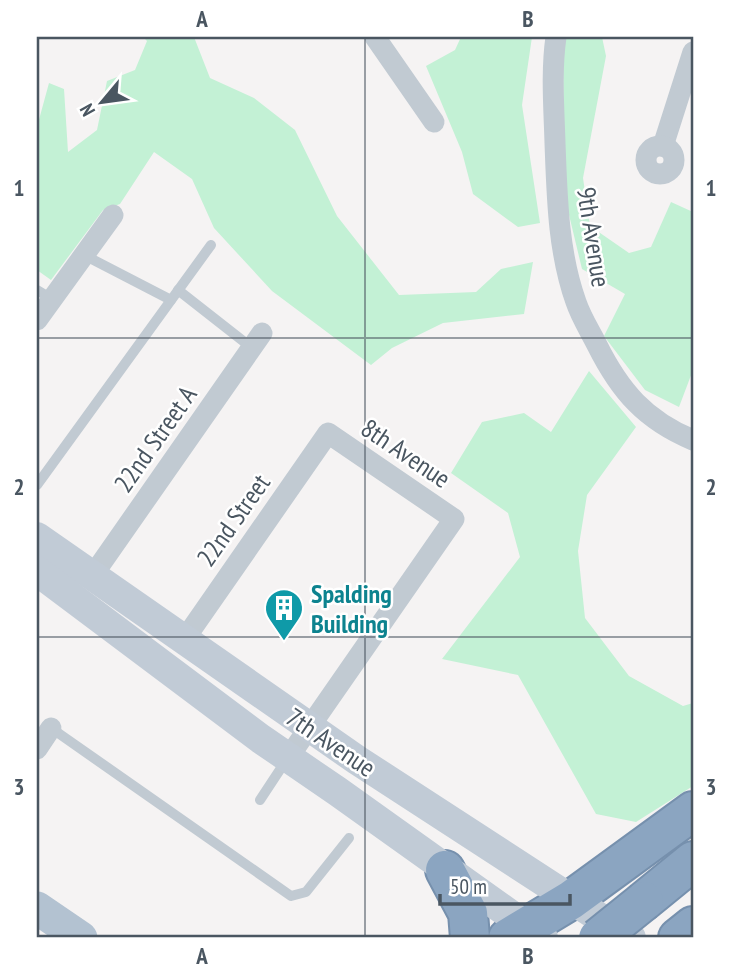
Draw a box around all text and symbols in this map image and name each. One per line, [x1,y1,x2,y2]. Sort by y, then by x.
text: A [195,4,208,33]
text: B [522,4,534,33]
north arrow [66,66,136,136]
text: N [74,100,100,121]
text: 1 [14,173,25,202]
text: 1 [706,173,717,202]
street label: 9th Avenue [570,185,618,289]
street label: 22nd Street A [106,379,204,499]
street label: 8th Avenue [355,411,457,495]
street label: 22nd Street [189,467,277,573]
text: 2 [14,472,25,501]
text: 2 [706,472,717,501]
place label: Spalding Building [311,577,392,640]
building icon: Spalding Building [263,587,305,642]
street label: 7th Avenue [280,700,382,784]
text: 3 [14,772,25,801]
text: 3 [706,772,717,801]
scale bar [440,863,569,907]
text: 50 m [450,873,487,900]
text: A [195,941,208,970]
text: B [522,941,534,970]

